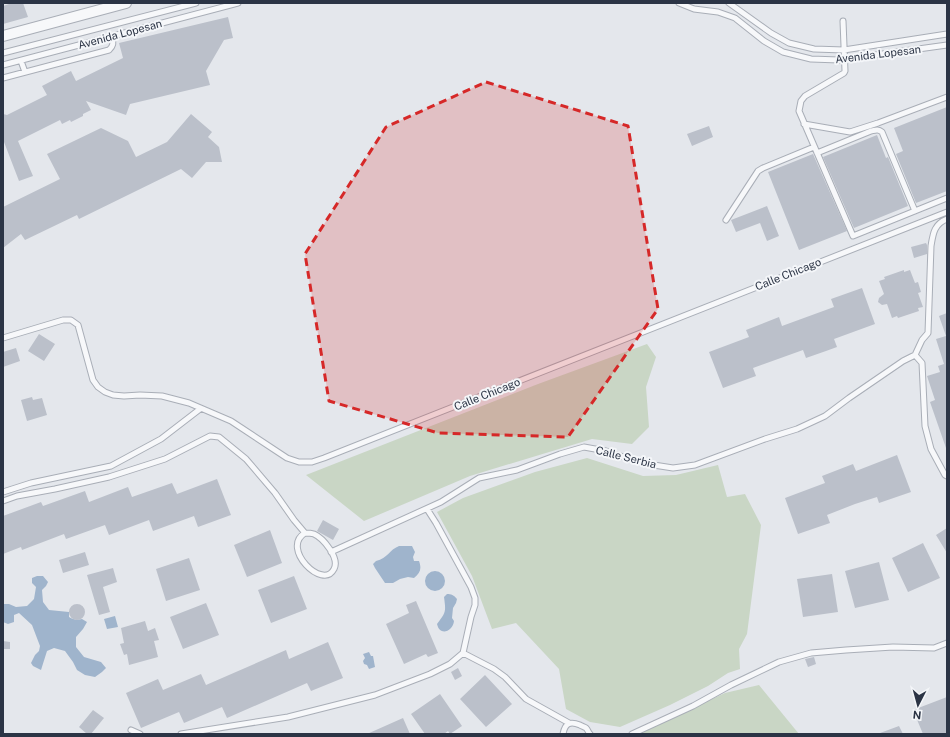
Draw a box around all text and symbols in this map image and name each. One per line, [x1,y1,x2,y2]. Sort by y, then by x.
street label: Avenida Lopesan [77,17,163,51]
street label: Avenida Lopesan [834,43,922,65]
street label: Calle Chicago [753,255,823,293]
street label: Calle Chicago [452,375,522,413]
street label: Calle Serbia [595,444,657,470]
north arrow [898,685,938,725]
text: N [912,709,922,721]

